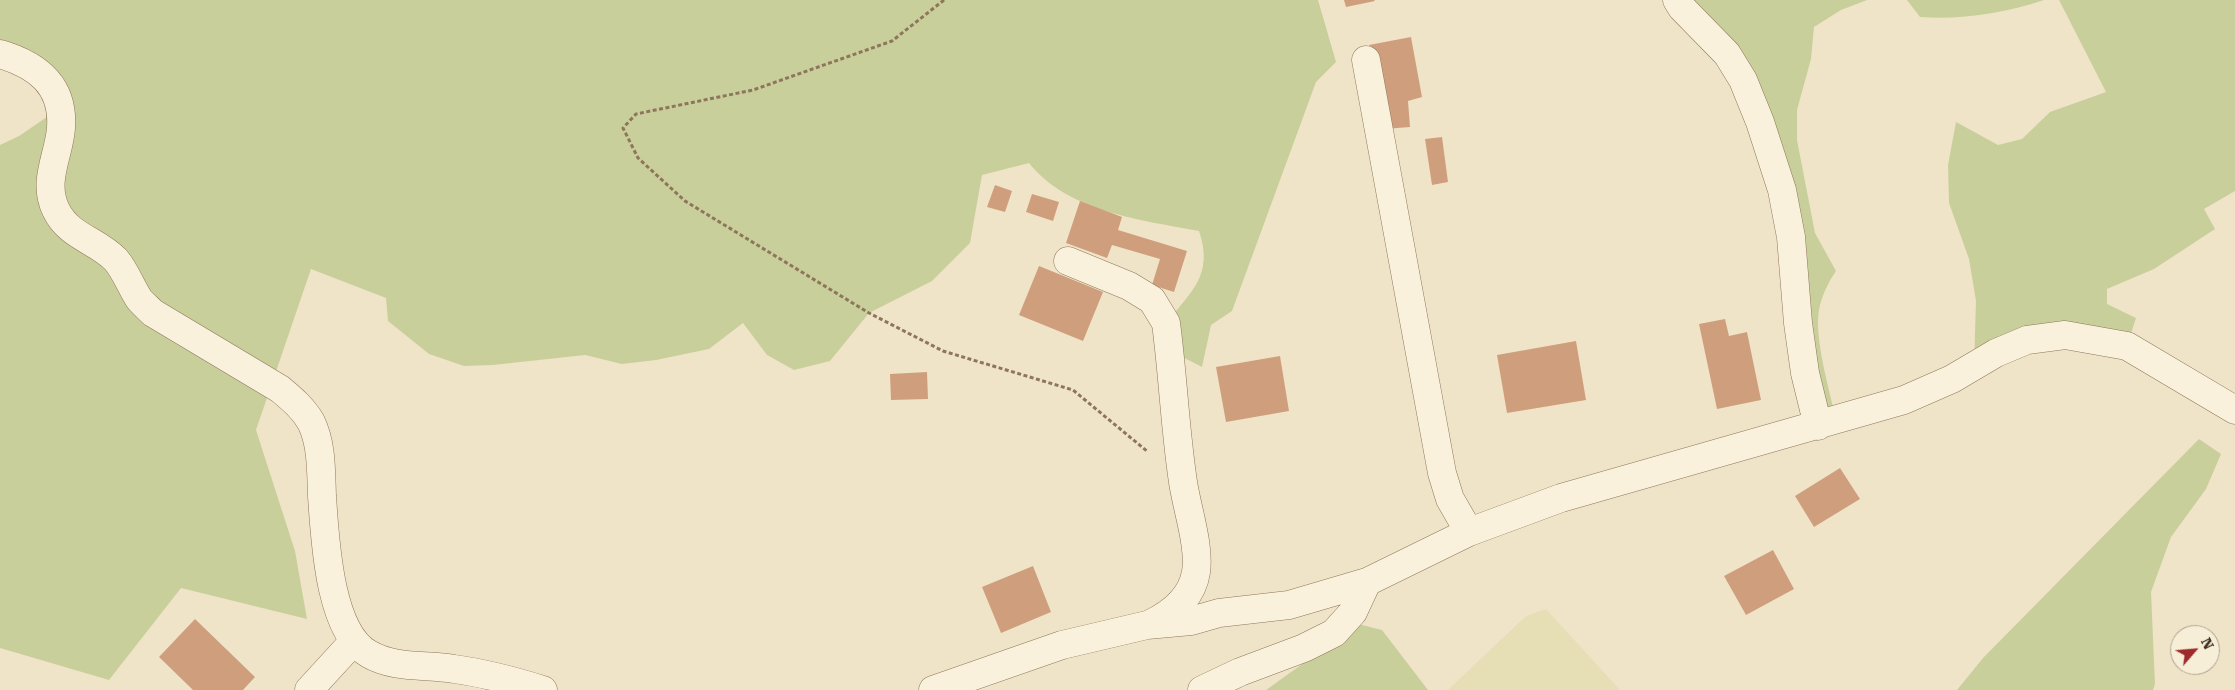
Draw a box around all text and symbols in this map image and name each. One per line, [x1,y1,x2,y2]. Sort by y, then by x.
north arrow [2170,625,2220,675]
text: N [2198,635,2217,652]

